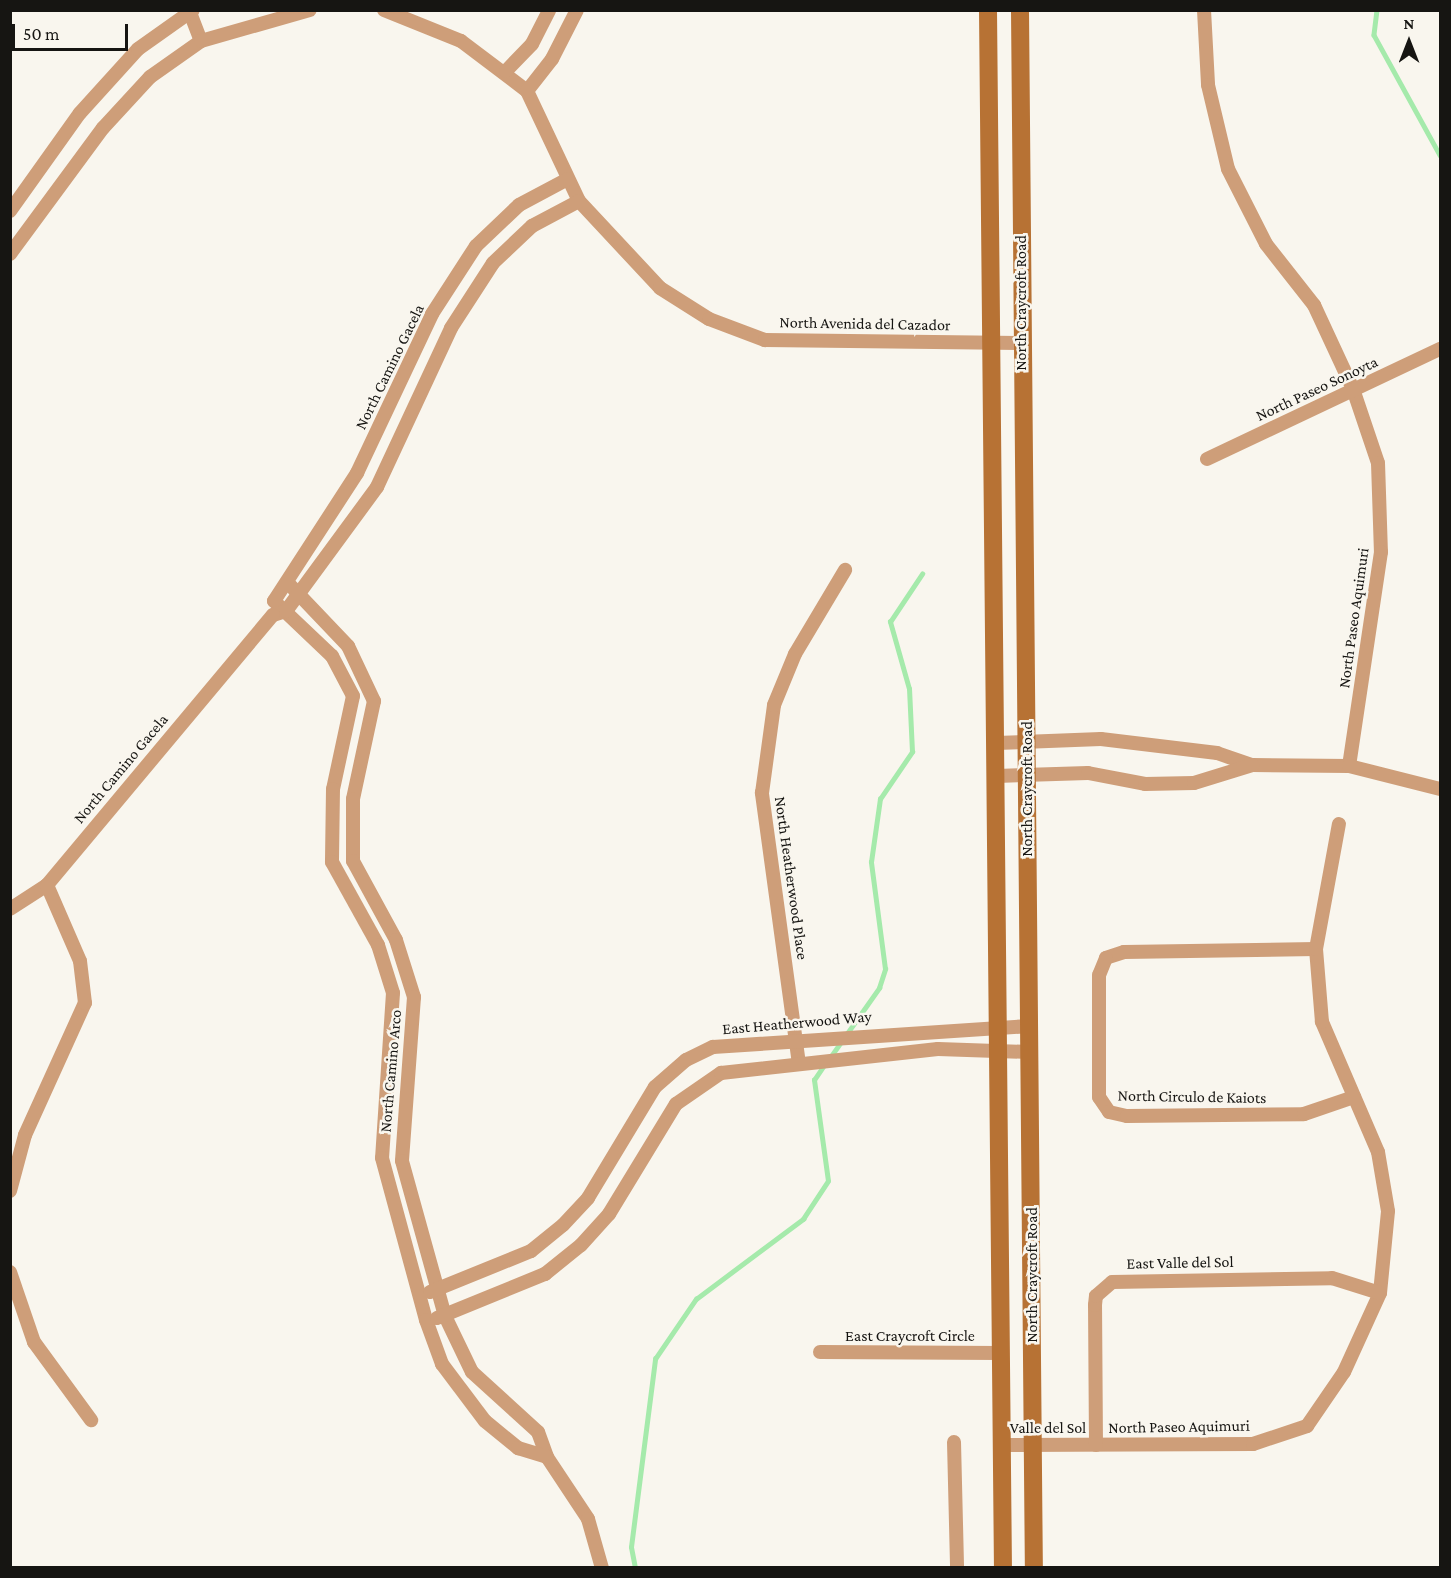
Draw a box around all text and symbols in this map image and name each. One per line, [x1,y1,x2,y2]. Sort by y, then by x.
scale bar [15,12,130,50]
north arrow [1379,12,1439,72]
text: N [1404,15,1414,32]
text: 50 m [23,24,60,44]
street label: North Craycroft Road [1011,235,1031,371]
street label: North Camino Gacela [351,301,429,433]
street label: North Avenida del Cazador [779,313,951,335]
street label: North Paseo Sonoyta [1253,352,1381,426]
street label: North Paseo Aquimuri [1335,547,1373,689]
street label: North Camino Gacela [70,710,172,828]
street label: North Craycroft Road [1017,721,1037,857]
street label: North Heatherwood Place [770,795,812,961]
street label: East Heatherwood Way [722,1007,872,1039]
street label: North Camino Arco [376,1009,406,1133]
street label: North Circulo de Kaiots [1118,1086,1266,1108]
street label: North Craycroft Road [1022,1207,1042,1343]
street label: East Valle del Sol [1126,1252,1234,1274]
street label: East Craycroft Circle [845,1326,975,1346]
street label: North Paseo Aquimuri [1108,1416,1250,1438]
street label: Valle del Sol [1010,1418,1086,1438]

